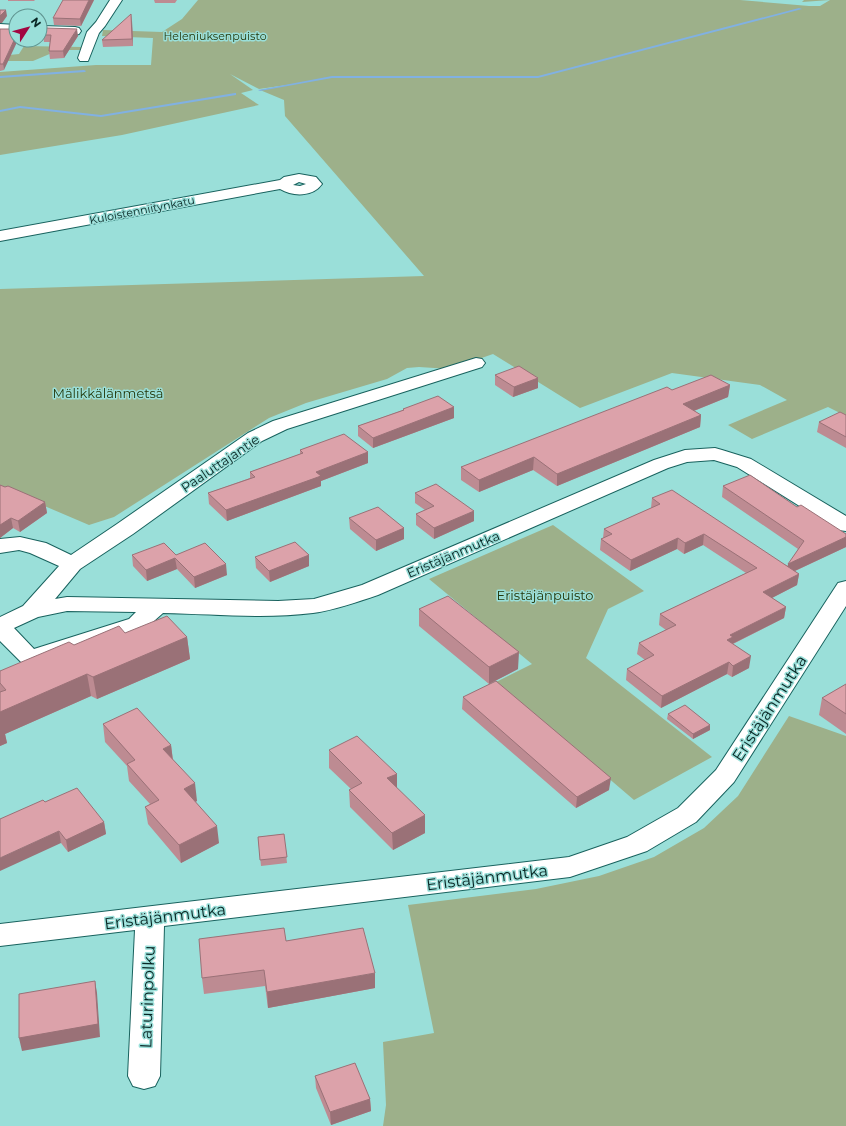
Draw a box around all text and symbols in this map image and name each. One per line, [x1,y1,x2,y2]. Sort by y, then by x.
north arrow [8,8,48,48]
text: N [28,14,44,30]
park label: Heleniuksenpuisto [163,29,267,43]
street label: Kuloistenniitynkatu [88,193,196,227]
park label: Mälikkälänmetsä [52,385,164,401]
street label: Paaluttajantie [178,431,262,495]
street label: Eristäjänmutka [404,527,502,581]
park label: Eristäjänpuisto [497,587,593,603]
street label: Eristäjänmutka [728,652,811,765]
street label: Eristäjänmutka [425,861,549,894]
street label: Eristäjänmutka [103,900,227,933]
street label: Laturinpolku [136,945,159,1049]

